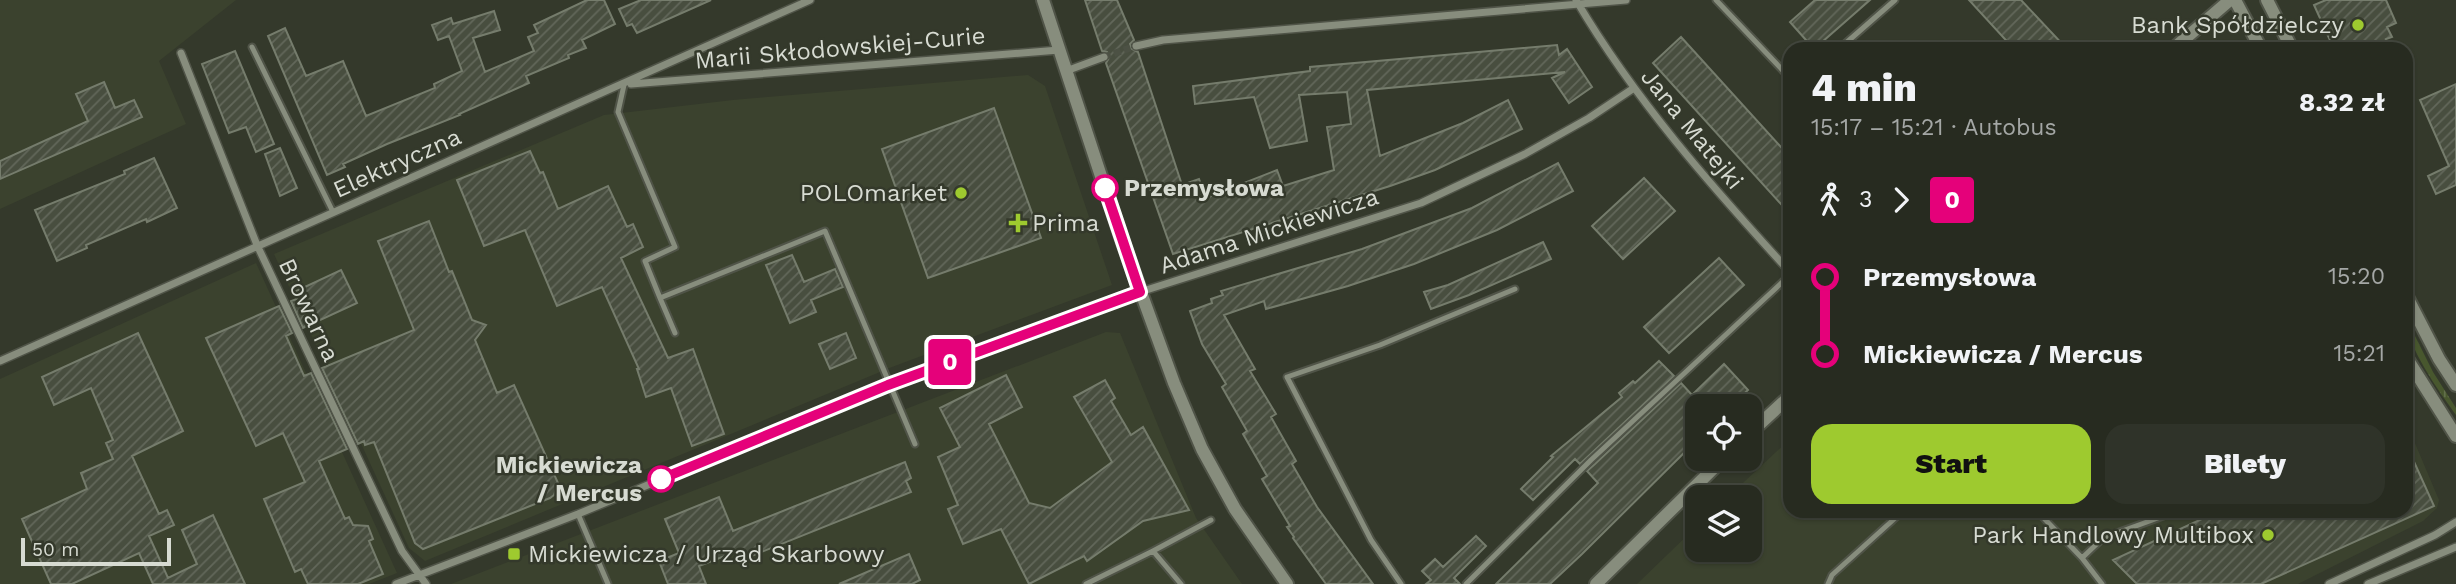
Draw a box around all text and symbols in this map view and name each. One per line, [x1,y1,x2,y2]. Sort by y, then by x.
place label: Bank Spółdzielczy [2131,11,2345,39]
marker: Bank Spółdzielczy [2350,17,2366,33]
street label: Marii Skłodowskiej-Curie [694,21,986,75]
street label: Jana Matejki [1635,63,1749,195]
text: 4 min [1811,66,1917,110]
text: 8.32 zł [2299,87,2385,117]
text: 15:17 – 15:21 · Autobus [1811,114,2057,141]
street label: Elektryczna [329,122,465,204]
place label: Przemysłowa [1124,174,1284,202]
marker: Przemysłowa [1092,175,1118,201]
place label: POLOmarket [800,179,947,207]
icon: walk [1811,181,1849,219]
icon: forward [1882,181,1920,219]
street label: Adama Mickiewicza [1156,182,1382,280]
marker: POLOmarket [953,185,969,201]
text: 3 [1859,186,1872,213]
text: 0 [1944,186,1960,214]
place label: Prima [1032,209,1099,237]
marker: Prima [1010,215,1026,231]
street label: Browarna [273,254,345,366]
text: Przemysłowa [1863,262,2036,292]
text: 15:20 [2328,263,2385,290]
line badge: 0 [927,339,973,385]
text: Mickiewicza / Mercus [1863,339,2143,369]
text: 15:21 [2333,340,2385,367]
text: 0 [942,348,958,376]
map controls [1685,394,1762,562]
button: locate [1685,394,1762,471]
button: Start [1811,424,2091,504]
button: Bilety [2105,424,2385,504]
place label: Mickiewicza / Mercus [496,451,642,507]
marker: Mickiewicza / Mercus [648,466,674,492]
button: layers [1685,485,1762,562]
place label: Park Handlowy Multibox [1972,521,2254,549]
marker: Park Handlowy Multibox [2260,527,2276,543]
scale bar [21,535,172,567]
text: 50 m [32,538,79,561]
place label: Mickiewicza / Urząd Skarbowy [528,540,885,568]
marker: Mickiewicza / Urząd Skarbowy [506,546,522,562]

